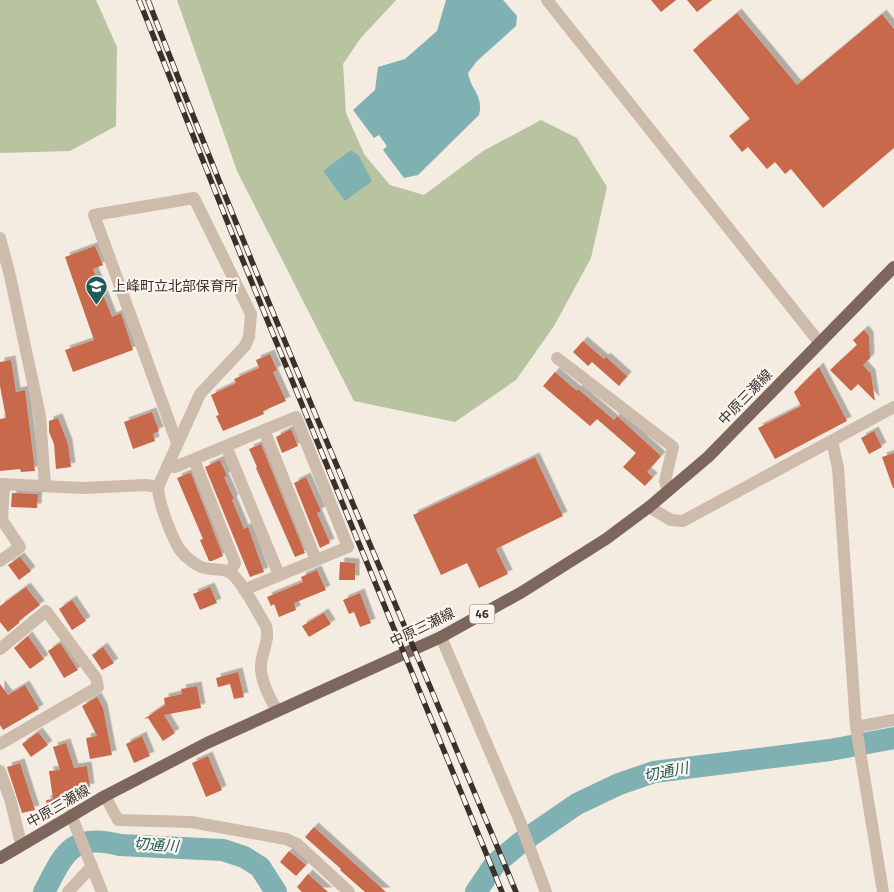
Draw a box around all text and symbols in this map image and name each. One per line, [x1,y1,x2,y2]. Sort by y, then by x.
school or university icon: 上峰町立北部保育所 [84,274,108,305]
place label: 上峰町立北部保育所 [112,275,238,296]
street label: 中原三瀬線 [713,364,777,429]
street label: 中原三瀬線 [386,602,458,651]
road number: 46 [470,604,494,624]
water label: 切通川 [642,756,692,787]
street label: 中原三瀬線 [22,779,93,832]
water label: 切通川 [133,831,181,858]

